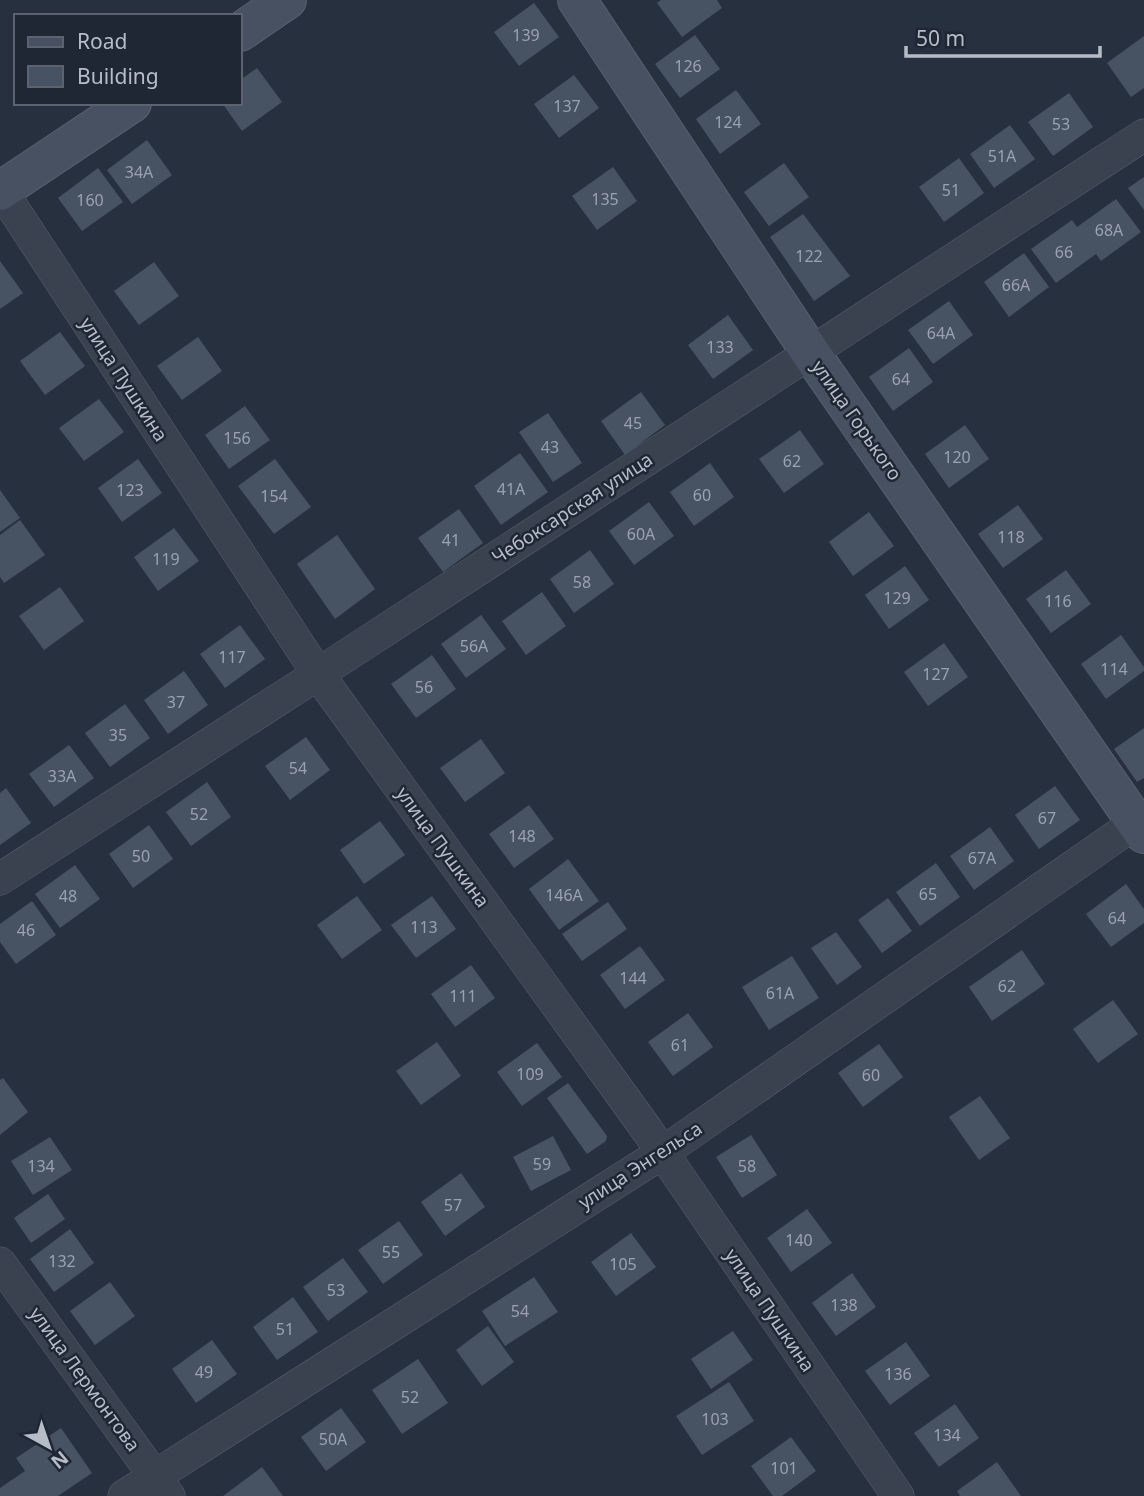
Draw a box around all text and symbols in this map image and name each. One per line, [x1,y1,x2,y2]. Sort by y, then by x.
legend [14,14,242,105]
scale bar [906,14,1100,58]
house number: 139 [512,24,540,46]
text: 50 m [916,24,965,52]
text: Road [77,27,127,55]
house number: 126 [674,55,702,77]
text: Building [77,62,159,90]
house number: 137 [553,95,581,117]
house number: 124 [714,111,742,133]
house number: 53 [1052,113,1070,135]
house number: 51А [988,145,1017,167]
house number: 34А [125,161,154,183]
house number: 51 [942,179,960,201]
house number: 135 [591,188,619,210]
house number: 160 [76,189,104,211]
house number: 68А [1095,219,1124,241]
house number: 66 [1055,241,1073,263]
house number: 122 [795,245,823,267]
house number: 66А [1002,274,1031,296]
street label: улица Пушкина [74,312,174,446]
house number: 64А [927,322,956,344]
house number: 133 [706,336,734,358]
street label: улица Горького [806,355,908,485]
house number: 64 [892,368,910,390]
house number: 45 [624,412,642,434]
house number: 156 [223,427,251,449]
house number: 43 [541,436,559,458]
street label: Чебоксарская улица [487,446,657,570]
house number: 120 [943,446,971,468]
house number: 62 [783,450,801,472]
house number: 41А [497,478,526,500]
house number: 123 [116,479,144,501]
house number: 60 [693,484,711,506]
house number: 154 [260,485,288,507]
house number: 60А [627,523,656,545]
house number: 118 [997,526,1025,548]
house number: 41 [442,529,460,551]
house number: 119 [152,548,180,570]
house number: 58 [573,571,591,593]
house number: 129 [883,587,911,609]
house number: 116 [1044,590,1072,612]
house number: 56А [460,635,489,657]
house number: 117 [218,646,246,668]
house number: 114 [1100,658,1128,680]
house number: 127 [922,663,950,685]
house number: 56 [415,676,433,698]
house number: 37 [167,691,185,713]
house number: 35 [109,724,127,746]
house number: 54 [289,757,307,779]
house number: 33А [48,765,77,787]
street label: улица Пушкина [390,781,496,913]
house number: 52 [190,803,208,825]
house number: 67 [1038,807,1056,829]
house number: 148 [508,825,536,847]
house number: 50 [132,845,150,867]
house number: 67А [968,847,997,869]
house number: 65 [919,883,937,905]
house number: 146А [545,884,584,906]
house number: 48 [59,885,77,907]
house number: 64 [1108,907,1126,929]
house number: 113 [410,916,438,938]
house number: 46 [17,919,35,941]
house number: 144 [619,967,647,989]
house number: 62 [998,975,1016,997]
house number: 61А [766,982,795,1004]
house number: 111 [449,985,477,1007]
house number: 61 [671,1034,689,1056]
house number: 109 [516,1063,544,1085]
house number: 60 [862,1064,880,1086]
street label: улица Энгельса [573,1115,707,1215]
house number: 59 [533,1153,551,1175]
house number: 134 [27,1155,55,1177]
house number: 58 [738,1155,756,1177]
house number: 57 [444,1194,462,1216]
house number: 140 [785,1229,813,1251]
house number: 55 [382,1241,400,1263]
street label: улица Пушкина [719,1243,821,1377]
house number: 132 [48,1250,76,1272]
house number: 105 [609,1253,637,1275]
house number: 53 [327,1279,345,1301]
house number: 138 [830,1294,858,1316]
house number: 54 [511,1300,529,1322]
street label: улица Лермонтова [24,1301,146,1457]
house number: 51 [276,1318,294,1340]
house number: 49 [195,1361,213,1383]
house number: 136 [884,1363,912,1385]
house number: 52 [401,1386,419,1408]
house number: 103 [701,1408,729,1430]
north arrow [14,1412,84,1482]
house number: 134 [933,1424,961,1446]
house number: 50А [319,1428,348,1450]
text: N [46,1445,74,1475]
house number: 101 [770,1457,798,1479]

